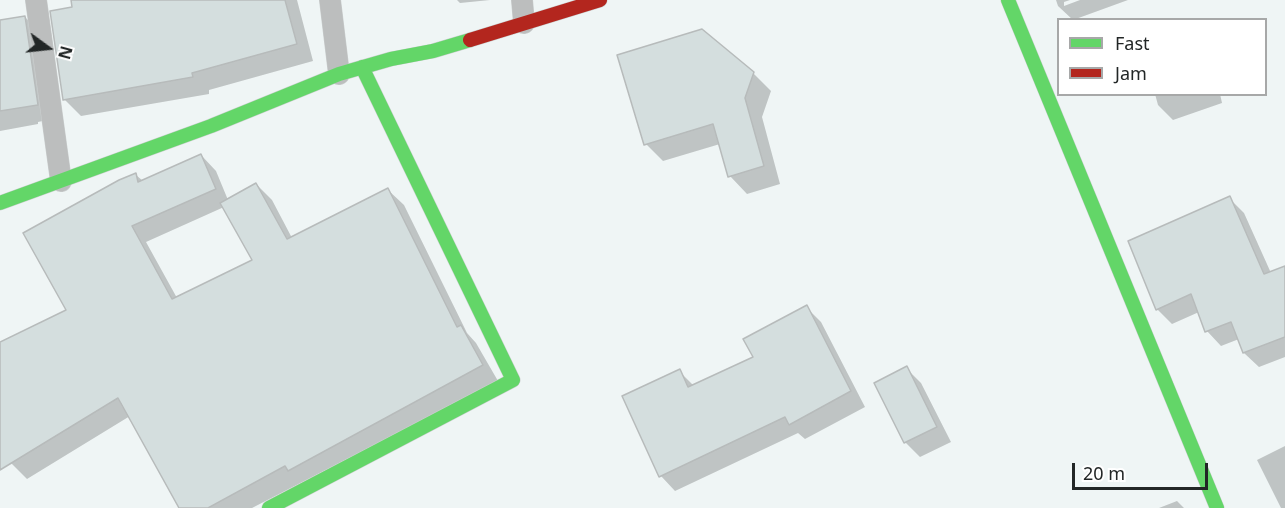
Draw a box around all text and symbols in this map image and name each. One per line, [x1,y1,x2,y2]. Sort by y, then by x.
north arrow [18,18,78,78]
legend [1057,18,1267,96]
text: Fast [1115,31,1150,55]
text: N [53,44,78,62]
text: Jam [1115,61,1147,85]
scale bar [1075,451,1212,489]
text: 20 m [1083,461,1125,485]

